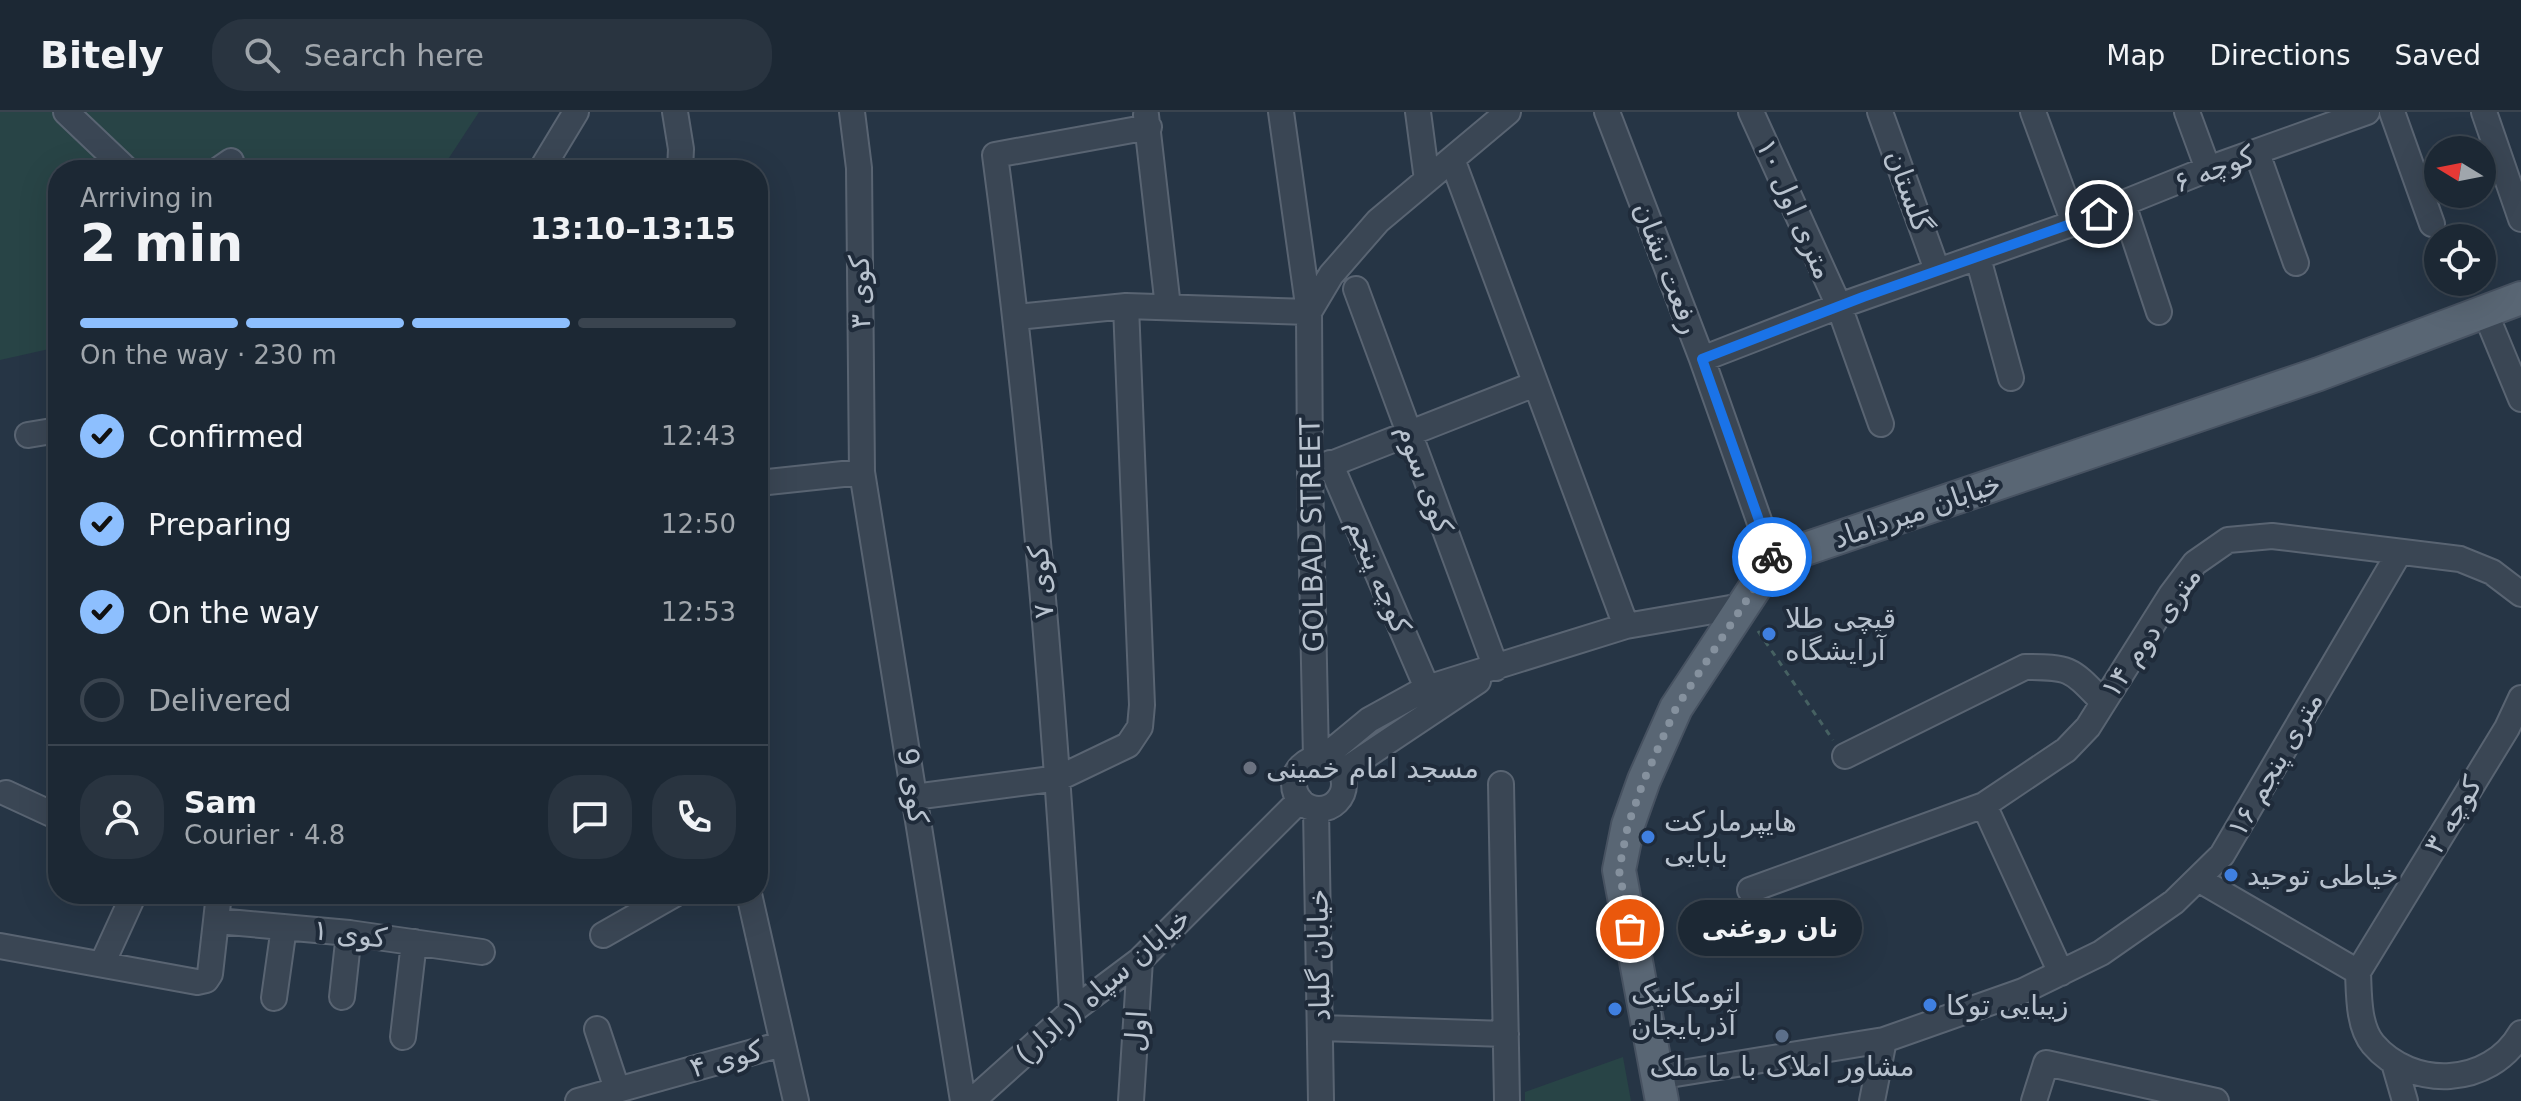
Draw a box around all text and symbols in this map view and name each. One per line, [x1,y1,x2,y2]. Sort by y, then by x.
search box [212,19,772,91]
text: Bitely [40,33,164,77]
icon: search [240,33,284,77]
text: Search here [304,38,484,73]
text: Map [2106,39,2165,72]
text: Directions [2209,39,2350,72]
text: Saved [2394,39,2481,72]
street label: ۱۰ متری اول [1749,134,1841,284]
north arrow [2424,136,2496,208]
map controls [2424,136,2496,296]
street label: کوچه ۶ [2169,138,2260,199]
street label: گلستان [1879,145,1939,237]
pin [2065,180,2133,248]
text: Arriving in [80,183,214,213]
icon: home [2077,192,2121,236]
street label: رفعت نشان [1627,197,1707,339]
text: 13:10–13:15 [530,211,736,246]
text: 2 min [80,213,243,273]
button: locate [2424,224,2496,296]
street label: کوی ۳ [843,254,877,329]
text: On the way · 230 m [80,340,337,370]
icon: check [80,414,124,458]
street label: GOLBAD STREET [1293,416,1331,653]
text: Confirmed [148,419,304,454]
street label: کوی سوم [1390,420,1460,539]
text: 12:43 [661,421,736,451]
street label: خیابان میرداماد [1829,467,2005,555]
icon: check [80,502,124,546]
text: Preparing [148,507,292,542]
text: 12:50 [661,509,736,539]
street label: کوچه پنجم [1340,513,1418,639]
courier [1732,517,1812,597]
icon: bike [1750,535,1794,579]
street label: کوی ۷ [1021,543,1061,620]
street label: ۱۴ متری دوم [2094,560,2208,704]
icon: check [80,590,124,634]
text: On the way [148,595,320,630]
text: 12:53 [661,597,736,627]
place label: قیچی طلا آرایشگاه [1785,602,1896,667]
marker: قیچی طلا آرایشگاه [1760,625,1778,643]
text: Delivered [148,683,292,718]
street label: ۱۶ متری پنجم [2220,686,2330,842]
street label: کوی 9 [891,746,935,827]
place label: مسجد امام خمینی [1266,752,1479,785]
marker: مسجد امام خمینی [1241,759,1259,777]
street label: کوچه ۳ [2417,770,2489,860]
button: person [80,775,164,859]
button: chat [548,775,632,859]
button: phone [652,775,736,859]
text: Sam [184,785,257,820]
place label: هایپرمارکت بابایی [1664,805,1797,870]
text: Courier · 4.8 [184,820,345,850]
marker: هایپرمارکت بابایی [1639,828,1657,846]
place label: خیاطی توحید [2247,859,2399,892]
marker: خیاطی توحید [2222,866,2240,884]
street label: خیابان گلباد [1301,889,1337,1021]
pin [1596,895,1664,963]
street label: خیابان سپاه (رادار) [1009,901,1197,1071]
callout: نان روغنی [1678,901,1862,957]
icon: bag [1608,907,1652,951]
street label: کوی ۱ [311,913,389,955]
text: نان روغنی [1702,913,1838,943]
place label: اتومکانیک آذربایجان [1631,977,1741,1042]
place label: زیبایی توکا [1946,989,2068,1022]
marker: زیبایی توکا [1921,996,1939,1014]
marker: اتومکانیک آذربایجان [1606,1000,1624,1018]
street label: اول [1118,1009,1154,1053]
marker: مشاور املاک با ما ملک [1773,1027,1791,1045]
street label: کوی ۴ [686,1033,766,1084]
place label: مشاور املاک با ما ملک [1650,1050,1914,1083]

